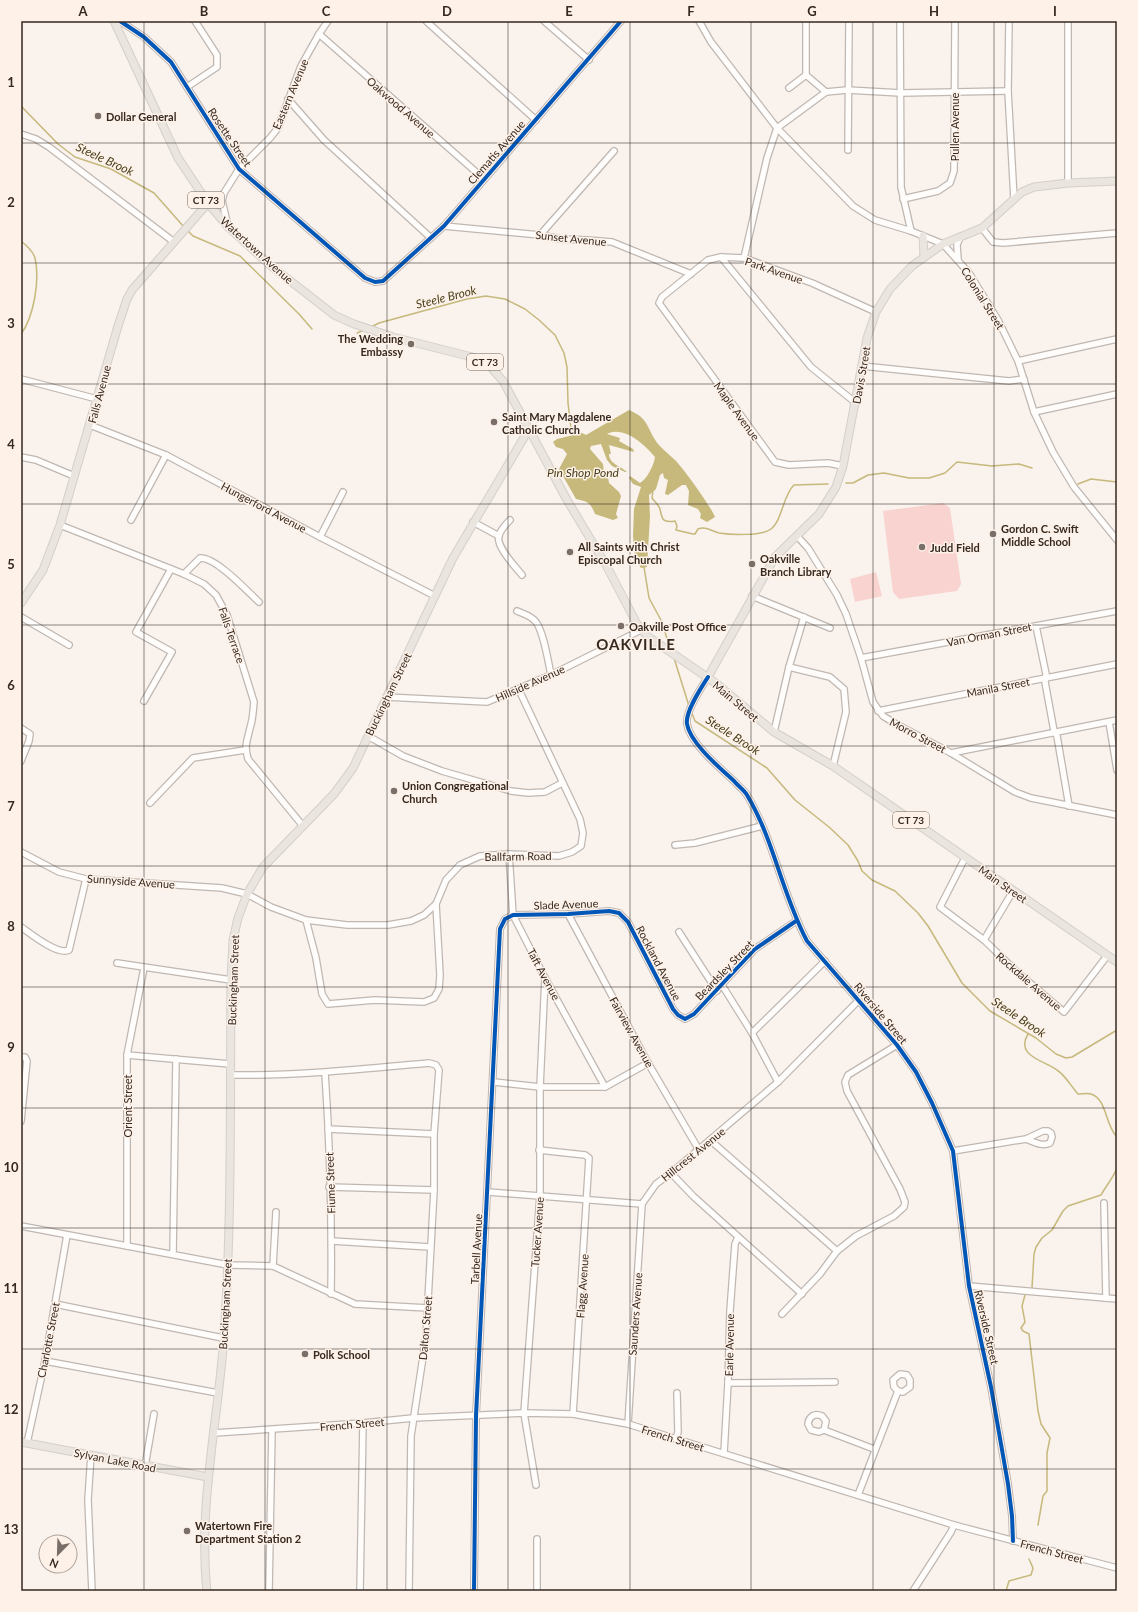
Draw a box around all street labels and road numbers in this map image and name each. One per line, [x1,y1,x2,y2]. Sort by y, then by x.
street label: Eastern Avenue [269,57,311,131]
street label: Oakwood Avenue [364,74,438,140]
street label: Pullen Avenue [948,92,961,161]
street label: Rosette Street [205,105,255,169]
street label: Clematis Avenue [465,117,527,187]
road number: CT 73 [188,192,224,208]
street label: Watertown Avenue [218,214,296,286]
street label: Sunset Avenue [535,228,607,248]
street label: Park Avenue [743,254,805,286]
street label: Colonial Street [959,264,1007,332]
street label: Davis Street [850,345,872,405]
road number: CT 73 [467,354,503,370]
street label: Falls Avenue [85,363,113,425]
street label: Maple Avenue [711,379,763,443]
street label: Hungerford Avenue [219,479,309,535]
street label: Falls Terrace [216,605,248,665]
street label: Van Orman Street [945,619,1033,649]
street label: Buckingham Street [362,650,414,738]
street label: Hillside Avenue [493,662,567,704]
street label: Manila Street [965,674,1031,699]
street label: Main Street [710,678,762,724]
street label: Morro Street [888,715,949,755]
road number: CT 73 [893,812,929,828]
street label: Ballfarm Road [484,849,552,863]
street label: Main Street [976,863,1030,905]
street label: Sunnyside Avenue [87,871,176,891]
street label: Slade Avenue [533,896,599,912]
street label: Rockland Avenue [634,923,684,1003]
street label: Buckingham Street [225,934,241,1026]
street label: Beardsley Street [692,937,756,1003]
street label: Taft Avenue [525,946,563,1002]
street label: Rockdale Avenue [994,949,1064,1013]
street label: Riverside Street [852,980,910,1046]
street label: Fairview Avenue [607,994,657,1070]
street label: Orient Street [121,1074,134,1137]
street label: Hillcrest Avenue [658,1124,728,1184]
street label: Fiume Street [322,1152,338,1214]
street label: Tucker Avenue [528,1196,546,1268]
street label: Tarbell Avenue [468,1213,484,1285]
street label: Flagg Avenue [573,1253,591,1319]
street label: Buckingham Street [216,1258,234,1350]
street label: Saunders Avenue [626,1272,644,1356]
street label: Riverside Street [972,1289,1002,1365]
street label: Dalton Street [416,1295,434,1361]
street label: Charlotte Street [34,1301,62,1379]
street label: Earle Avenue [722,1313,736,1377]
street label: French Street [319,1415,385,1433]
street label: French Street [640,1422,706,1454]
street label: Sylvan Lake Road [73,1446,157,1474]
street label: French Street [1019,1536,1085,1566]

